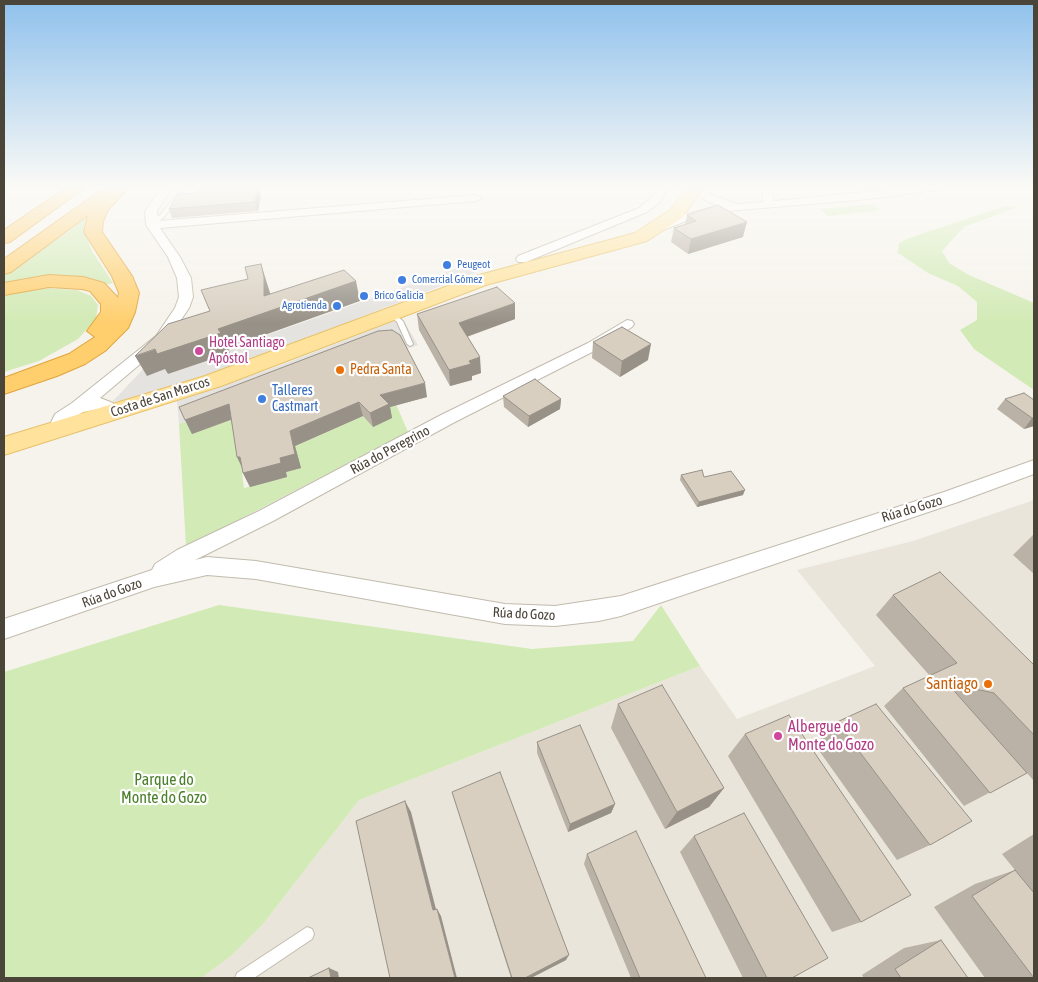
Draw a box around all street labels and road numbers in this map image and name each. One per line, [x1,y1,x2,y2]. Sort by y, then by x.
street label: Costa de San Marcos [108,373,212,421]
street label: Rúa do Peregrino [347,422,433,478]
street label: Rúa do Gozo [880,492,944,526]
street label: Rúa do Gozo [80,574,144,612]
street label: Rúa do Gozo [492,604,556,624]

